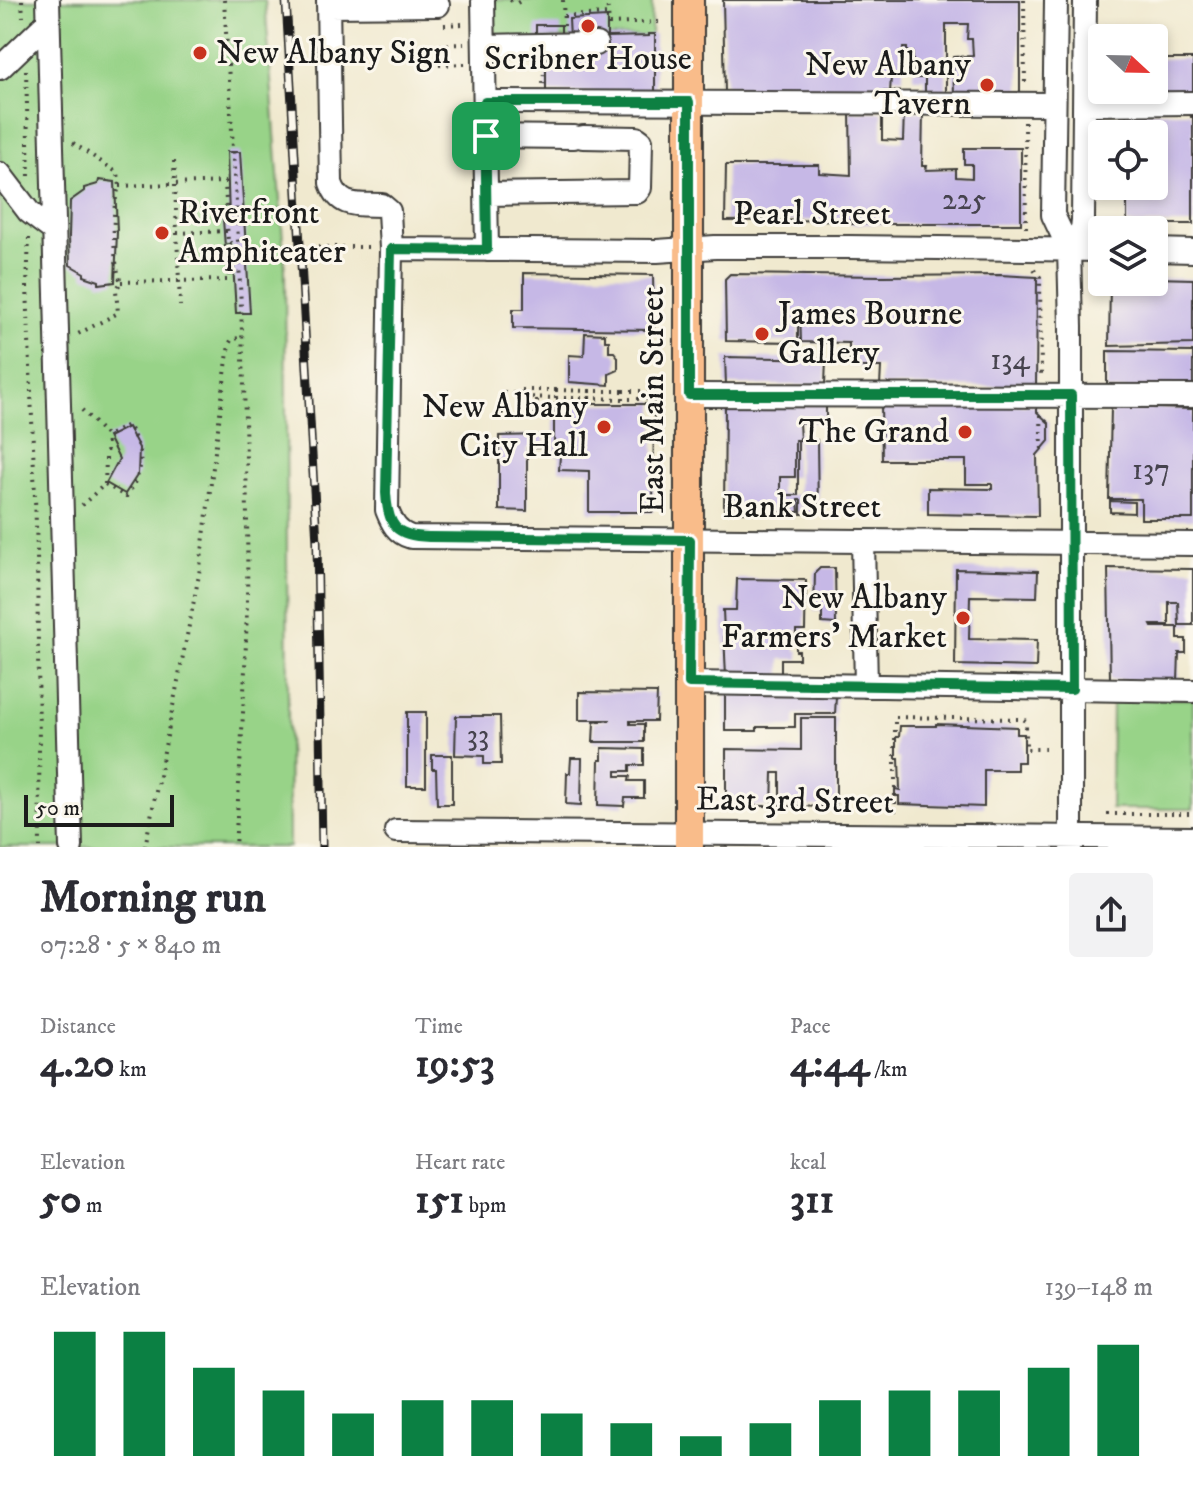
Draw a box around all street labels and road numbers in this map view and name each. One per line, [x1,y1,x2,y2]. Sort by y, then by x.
street label: Pearl Street [733,193,891,235]
street label: East Main Street [632,286,674,514]
street label: Bank Street [723,486,881,528]
street label: East 3rd Street [696,778,894,824]

